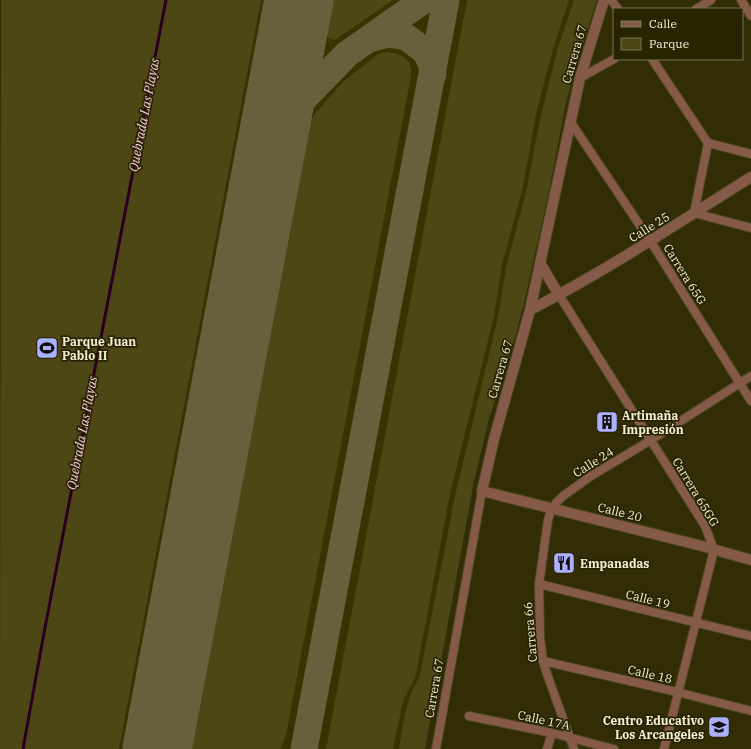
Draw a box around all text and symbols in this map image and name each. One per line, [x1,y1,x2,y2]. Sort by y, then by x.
legend [613,8,743,60]
text: Calle [649,16,677,31]
street label: Carrera 67 [558,23,590,85]
text: Parque [649,36,689,51]
water label: Quebrada Las Playas [125,56,163,173]
street label: Calle 25 [626,209,672,245]
street label: Carrera 65G [660,241,710,308]
place label: Parque Juan Pablo II [62,334,136,363]
sports icon: Parque Juan Pablo II [34,335,60,361]
street label: Carrera 67 [484,338,516,400]
water label: Quebrada Las Playas [63,374,101,491]
place label: Artimaña Impresión [622,408,684,437]
building icon: Artimaña Impresión [594,409,620,435]
street label: Calle 24 [570,444,616,480]
street label: Carrera 65GG [670,455,723,530]
street label: Calle 20 [596,499,644,525]
restaurant icon: Empanadas [551,550,577,576]
place label: Empanadas [580,556,649,571]
street label: Calle 19 [624,586,672,612]
street label: Carrera 66 [520,601,540,663]
street label: Carrera 67 [421,657,447,719]
street label: Calle 18 [626,662,674,686]
street label: Calle 17A [516,707,572,733]
place label: Centro Educativo Los Arcangeles [603,713,704,742]
school or university icon: Centro Educativo Los Arcangeles [706,714,732,740]

